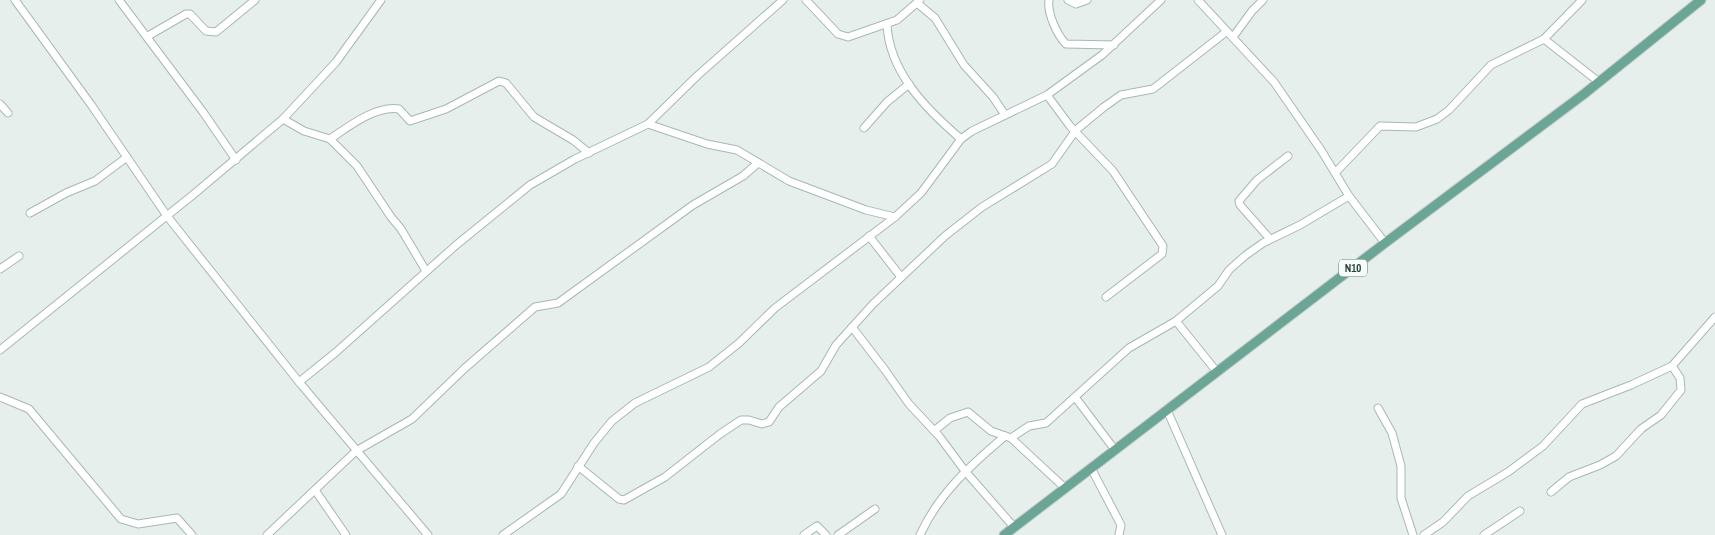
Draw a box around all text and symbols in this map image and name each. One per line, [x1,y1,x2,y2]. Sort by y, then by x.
road number: N10 [1339,260,1367,276]

